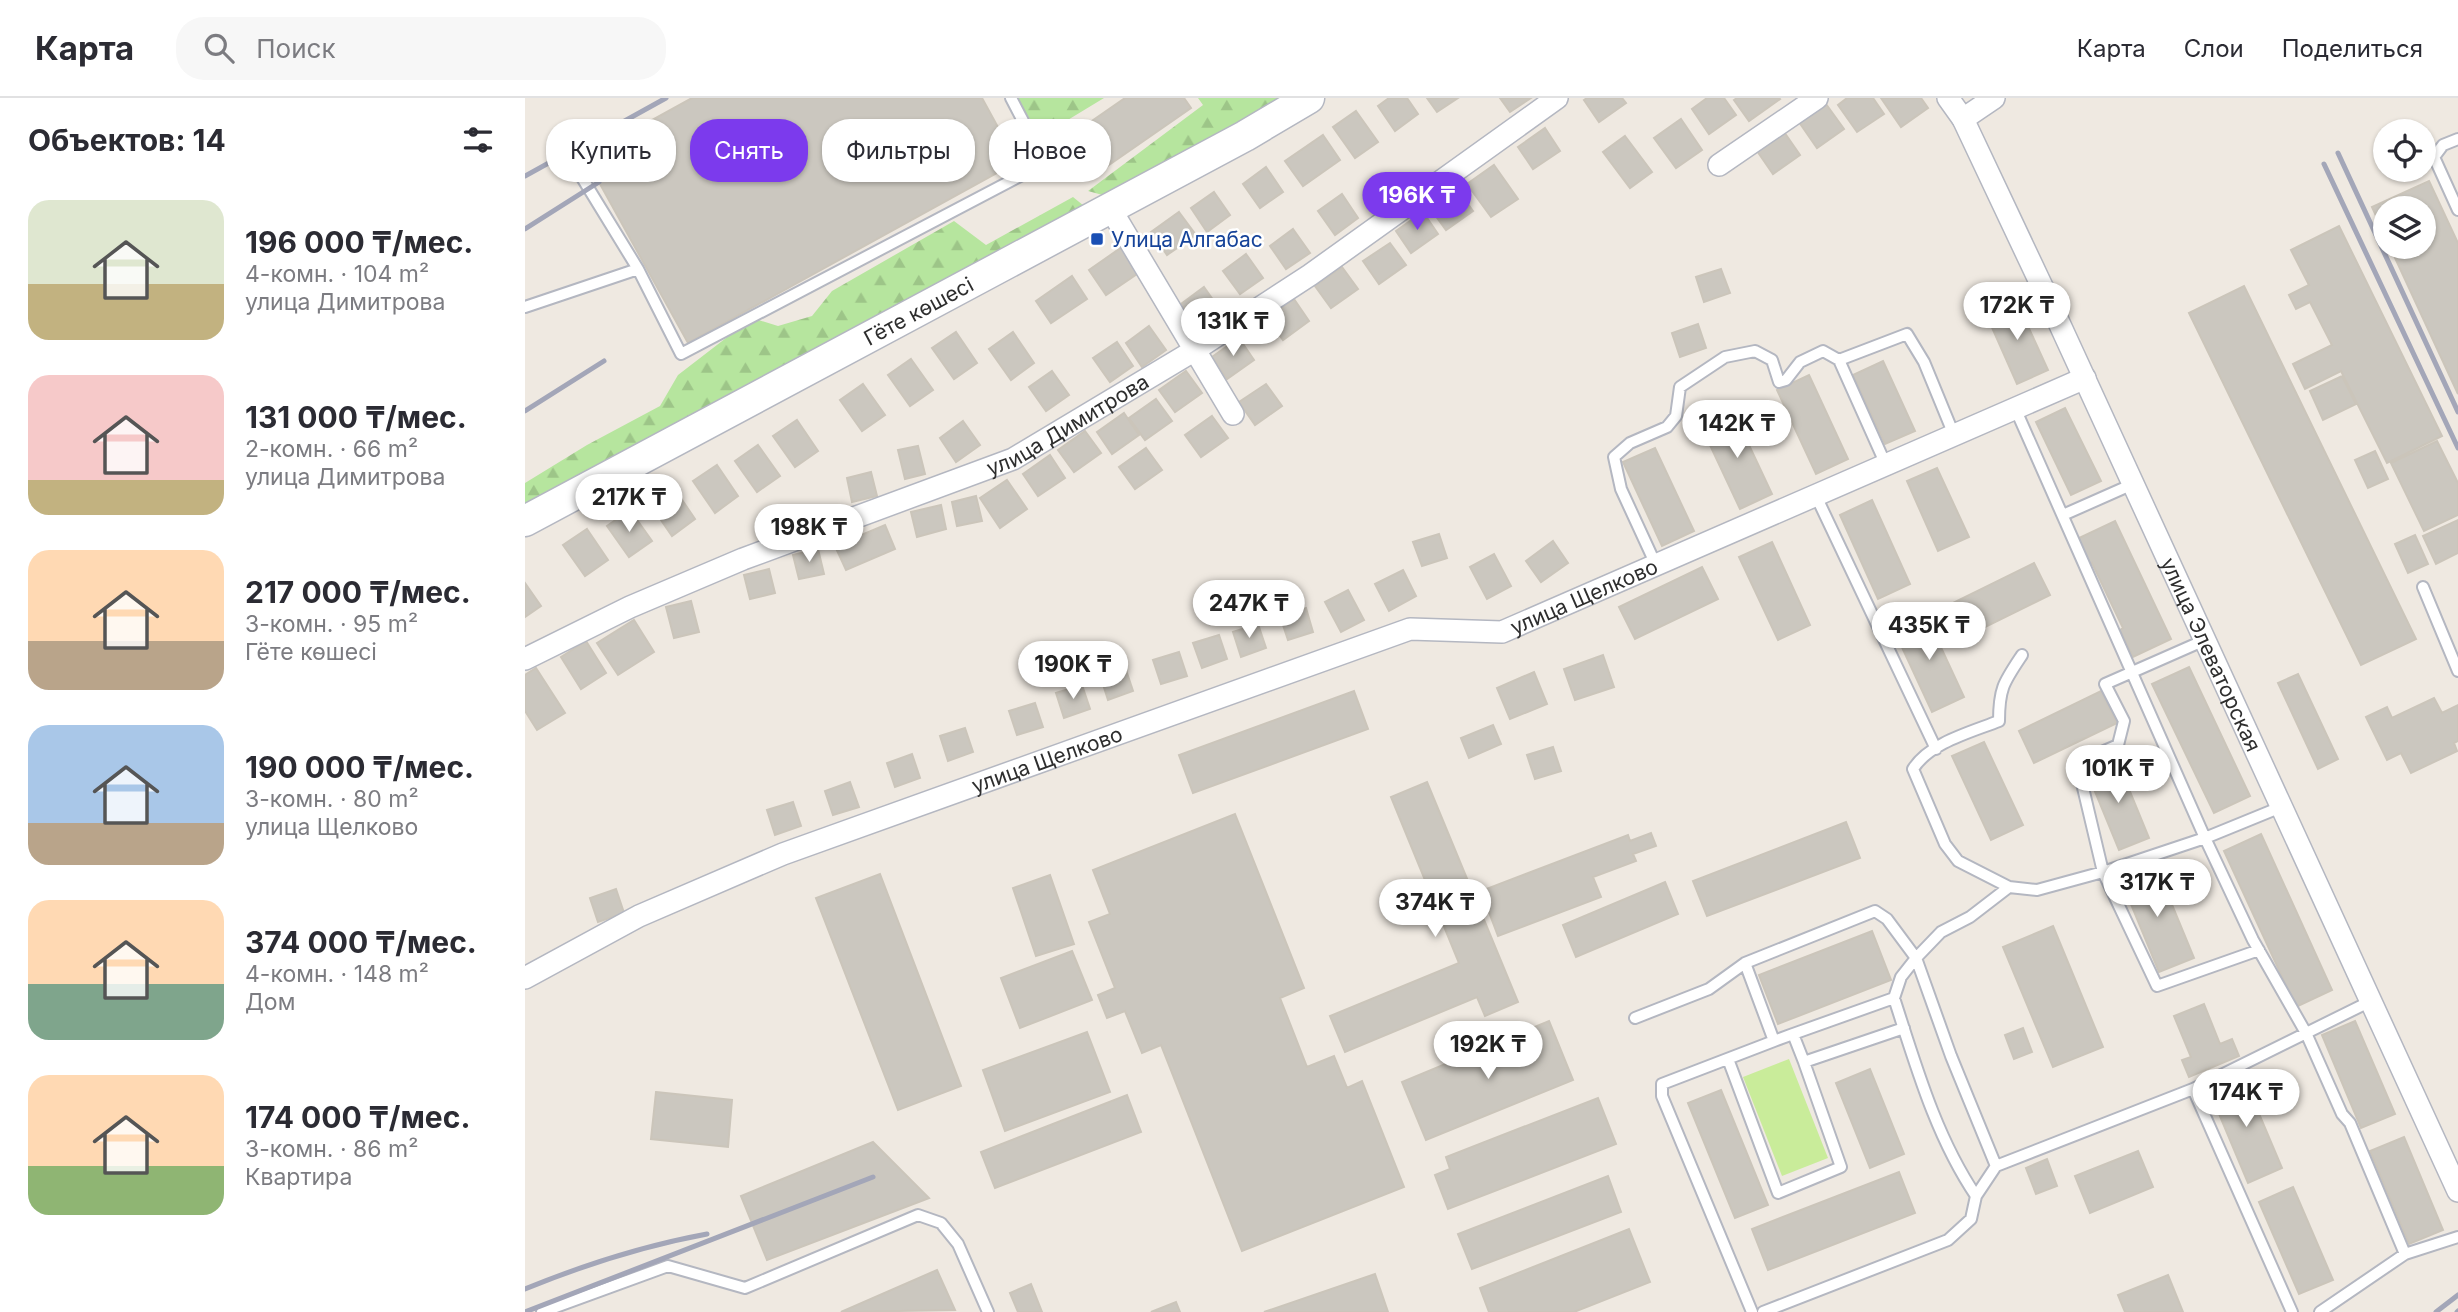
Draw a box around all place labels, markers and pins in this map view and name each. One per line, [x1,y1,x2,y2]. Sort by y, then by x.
pin: 196K ₸ [1360,172,1474,232]
place label: Улица Алгабас [1111,227,1263,252]
marker: Улица Алгабас [1089,231,1105,247]
pin: 172K ₸ [1960,282,2074,342]
pin: 131K ₸ [1176,299,1290,358]
pin: 142K ₸ [1680,400,1794,460]
pin: 217K ₸ [572,474,686,534]
pin: 198K ₸ [752,504,866,564]
pin: 247K ₸ [1192,580,1306,640]
pin: 435K ₸ [1872,602,1986,662]
pin: 190K ₸ [1016,642,1130,701]
pin: 101K ₸ [2061,746,2175,805]
pin: 317K ₸ [2100,860,2214,919]
pin: 374K ₸ [1378,880,1492,939]
pin: 192K ₸ [1431,1021,1545,1081]
pin: 174K ₸ [2189,1070,2303,1129]

